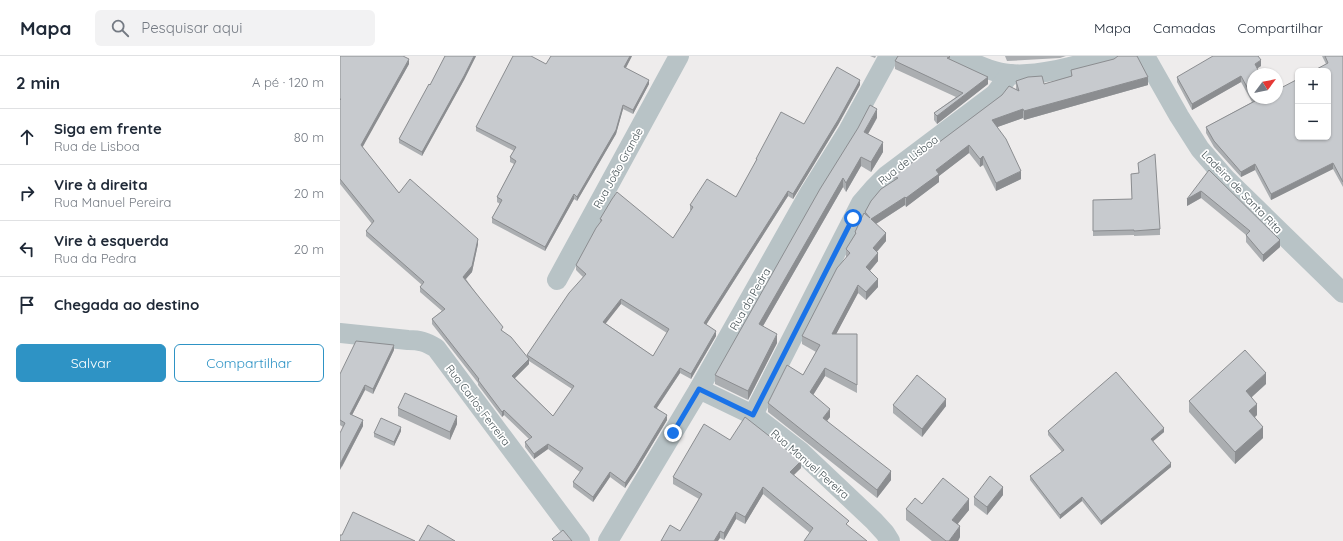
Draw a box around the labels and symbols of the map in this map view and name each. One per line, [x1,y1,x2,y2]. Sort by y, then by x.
north arrow [1247,68,1283,104]
street label: Rua João Grande [590,125,646,211]
street label: Rua de Lisboa [875,132,941,188]
street label: Ladeira de Santa Rita [1199,148,1285,236]
route start [844,209,862,227]
street label: Rua da Pedra [727,265,773,333]
street label: Rua Carlos Ferreira [443,362,513,448]
route end [664,424,682,442]
street label: Rua Manuel Pereira [768,426,852,502]

